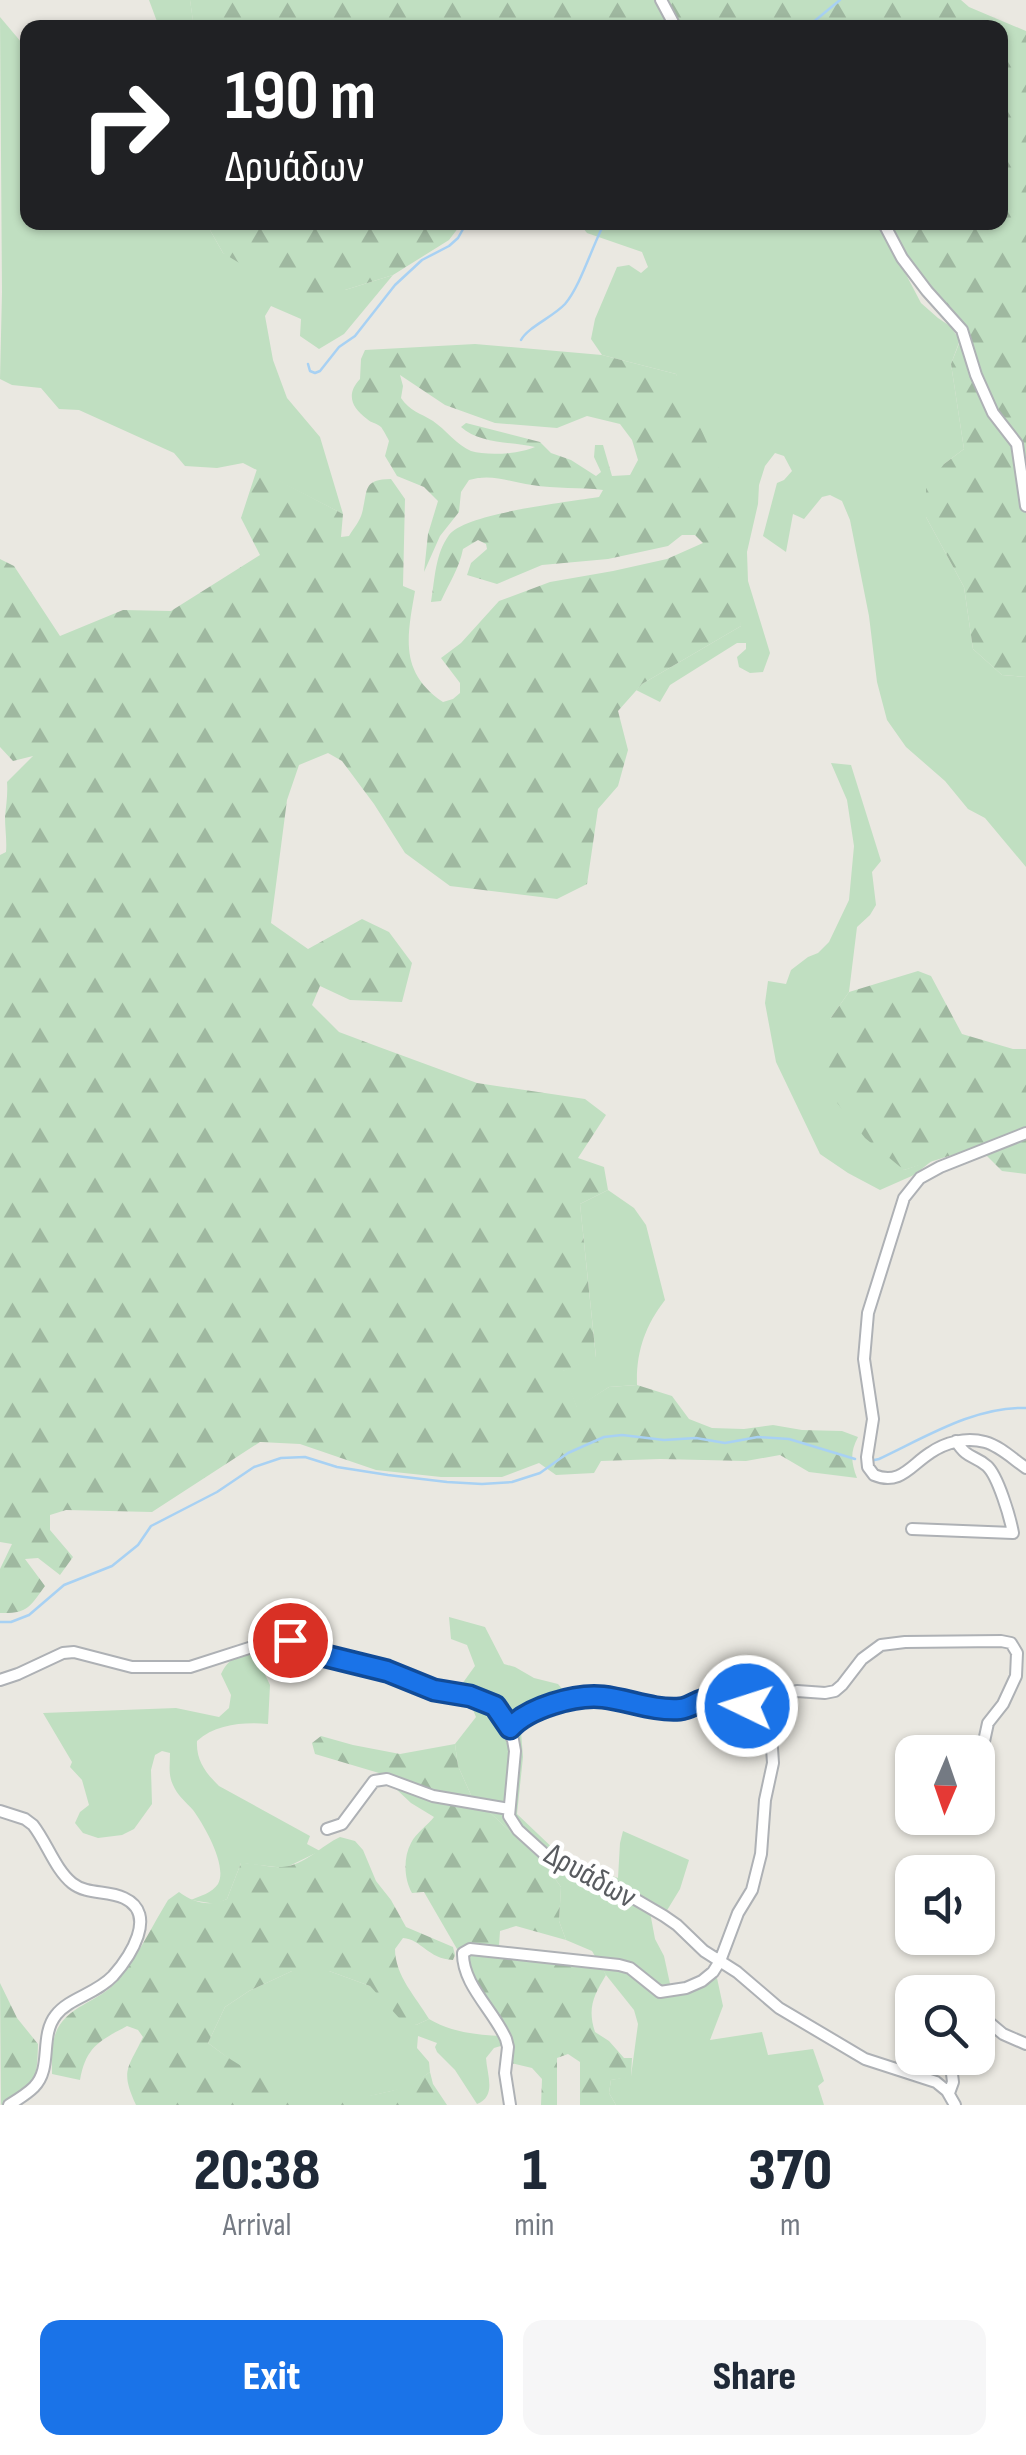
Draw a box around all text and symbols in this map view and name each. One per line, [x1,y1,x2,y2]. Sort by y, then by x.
text: 190 m [225,55,376,139]
icon: right [60,60,190,190]
text: Δρυάδων [225,140,364,195]
pin [248,1598,333,1683]
icon: arrive [263,1613,318,1668]
position arrow [695,1654,799,1758]
north arrow [895,1735,995,1835]
map controls [895,1735,995,2075]
street label: Δρυάδων [537,1835,643,1917]
button: sound [895,1855,995,1955]
button: search [895,1975,995,2075]
text: 20:38 [194,2135,321,2207]
text: 1 [522,2135,547,2207]
text: 370 [748,2135,832,2207]
text: Arrival [223,2206,292,2245]
text: min [514,2206,555,2245]
text: m [780,2206,801,2245]
button: Exit [40,2320,503,2435]
button: Share [523,2320,986,2435]

